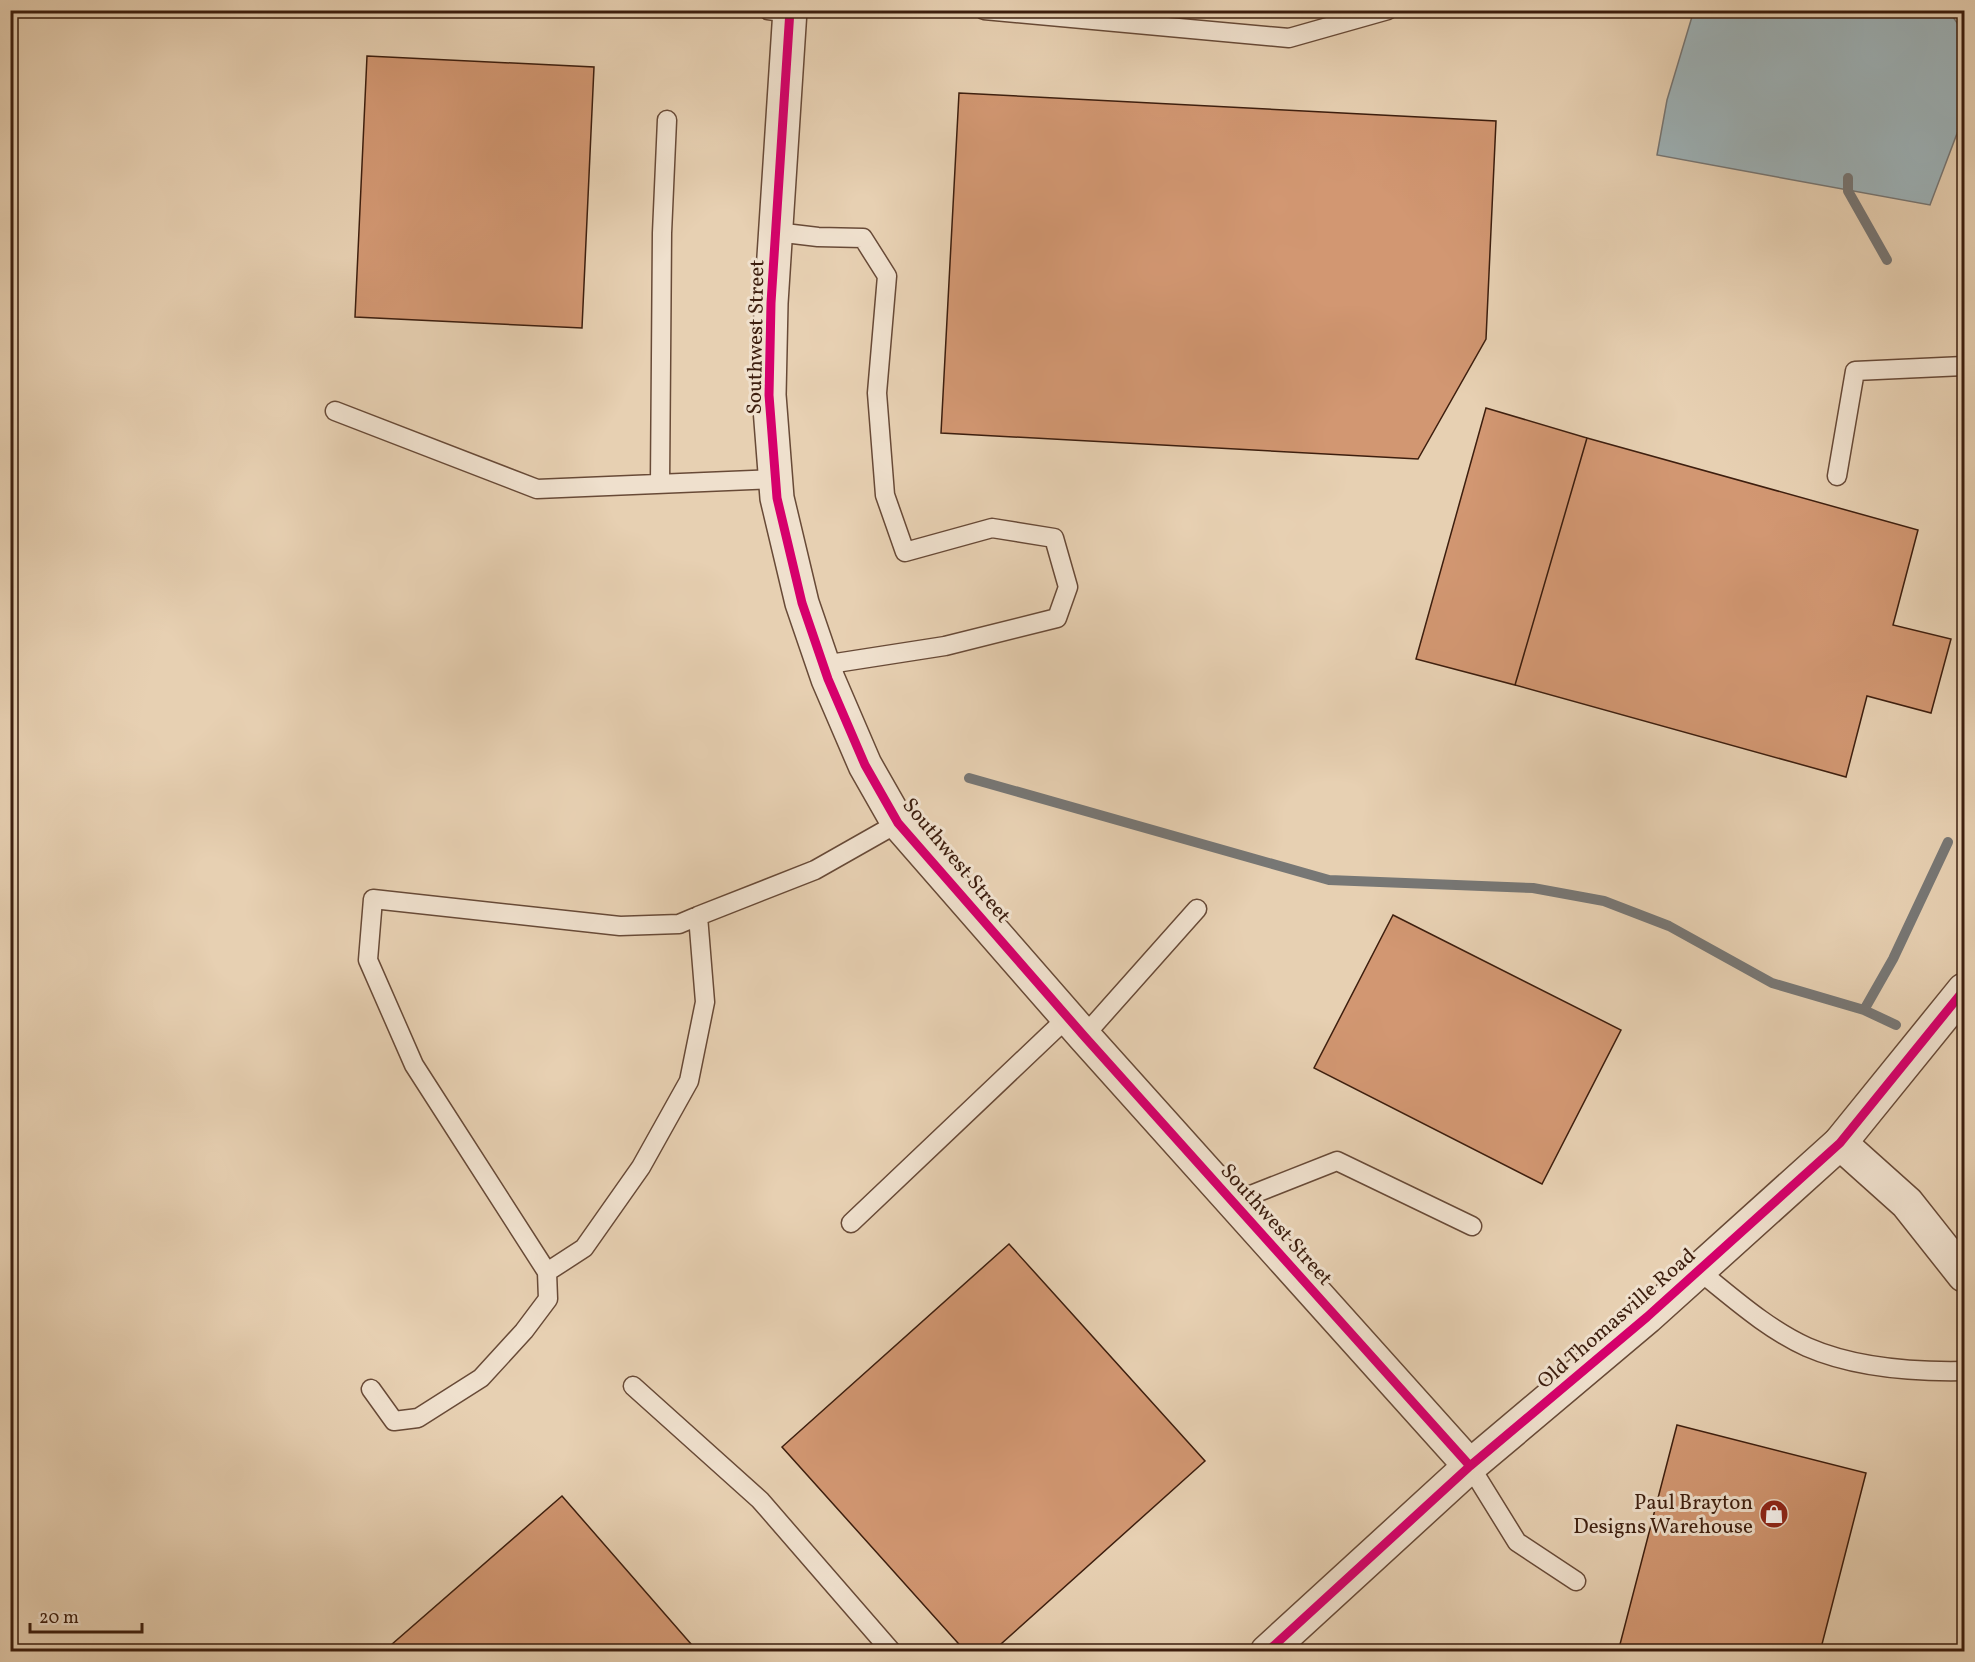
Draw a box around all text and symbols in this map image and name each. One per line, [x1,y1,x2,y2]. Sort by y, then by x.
street label: Southwest Street [741,259,772,415]
street label: Southwest Street [895,792,1017,930]
street label: Southwest Street [1213,1158,1339,1292]
street label: Old Thomasville Road [1531,1242,1703,1396]
place label: Paul Brayton Designs Warehouse [1573,1489,1753,1542]
shop icon: Paul Brayton Designs Warehouse [1758,1498,1790,1530]
scale bar [30,1596,142,1634]
text: 20 m [39,1606,79,1631]

